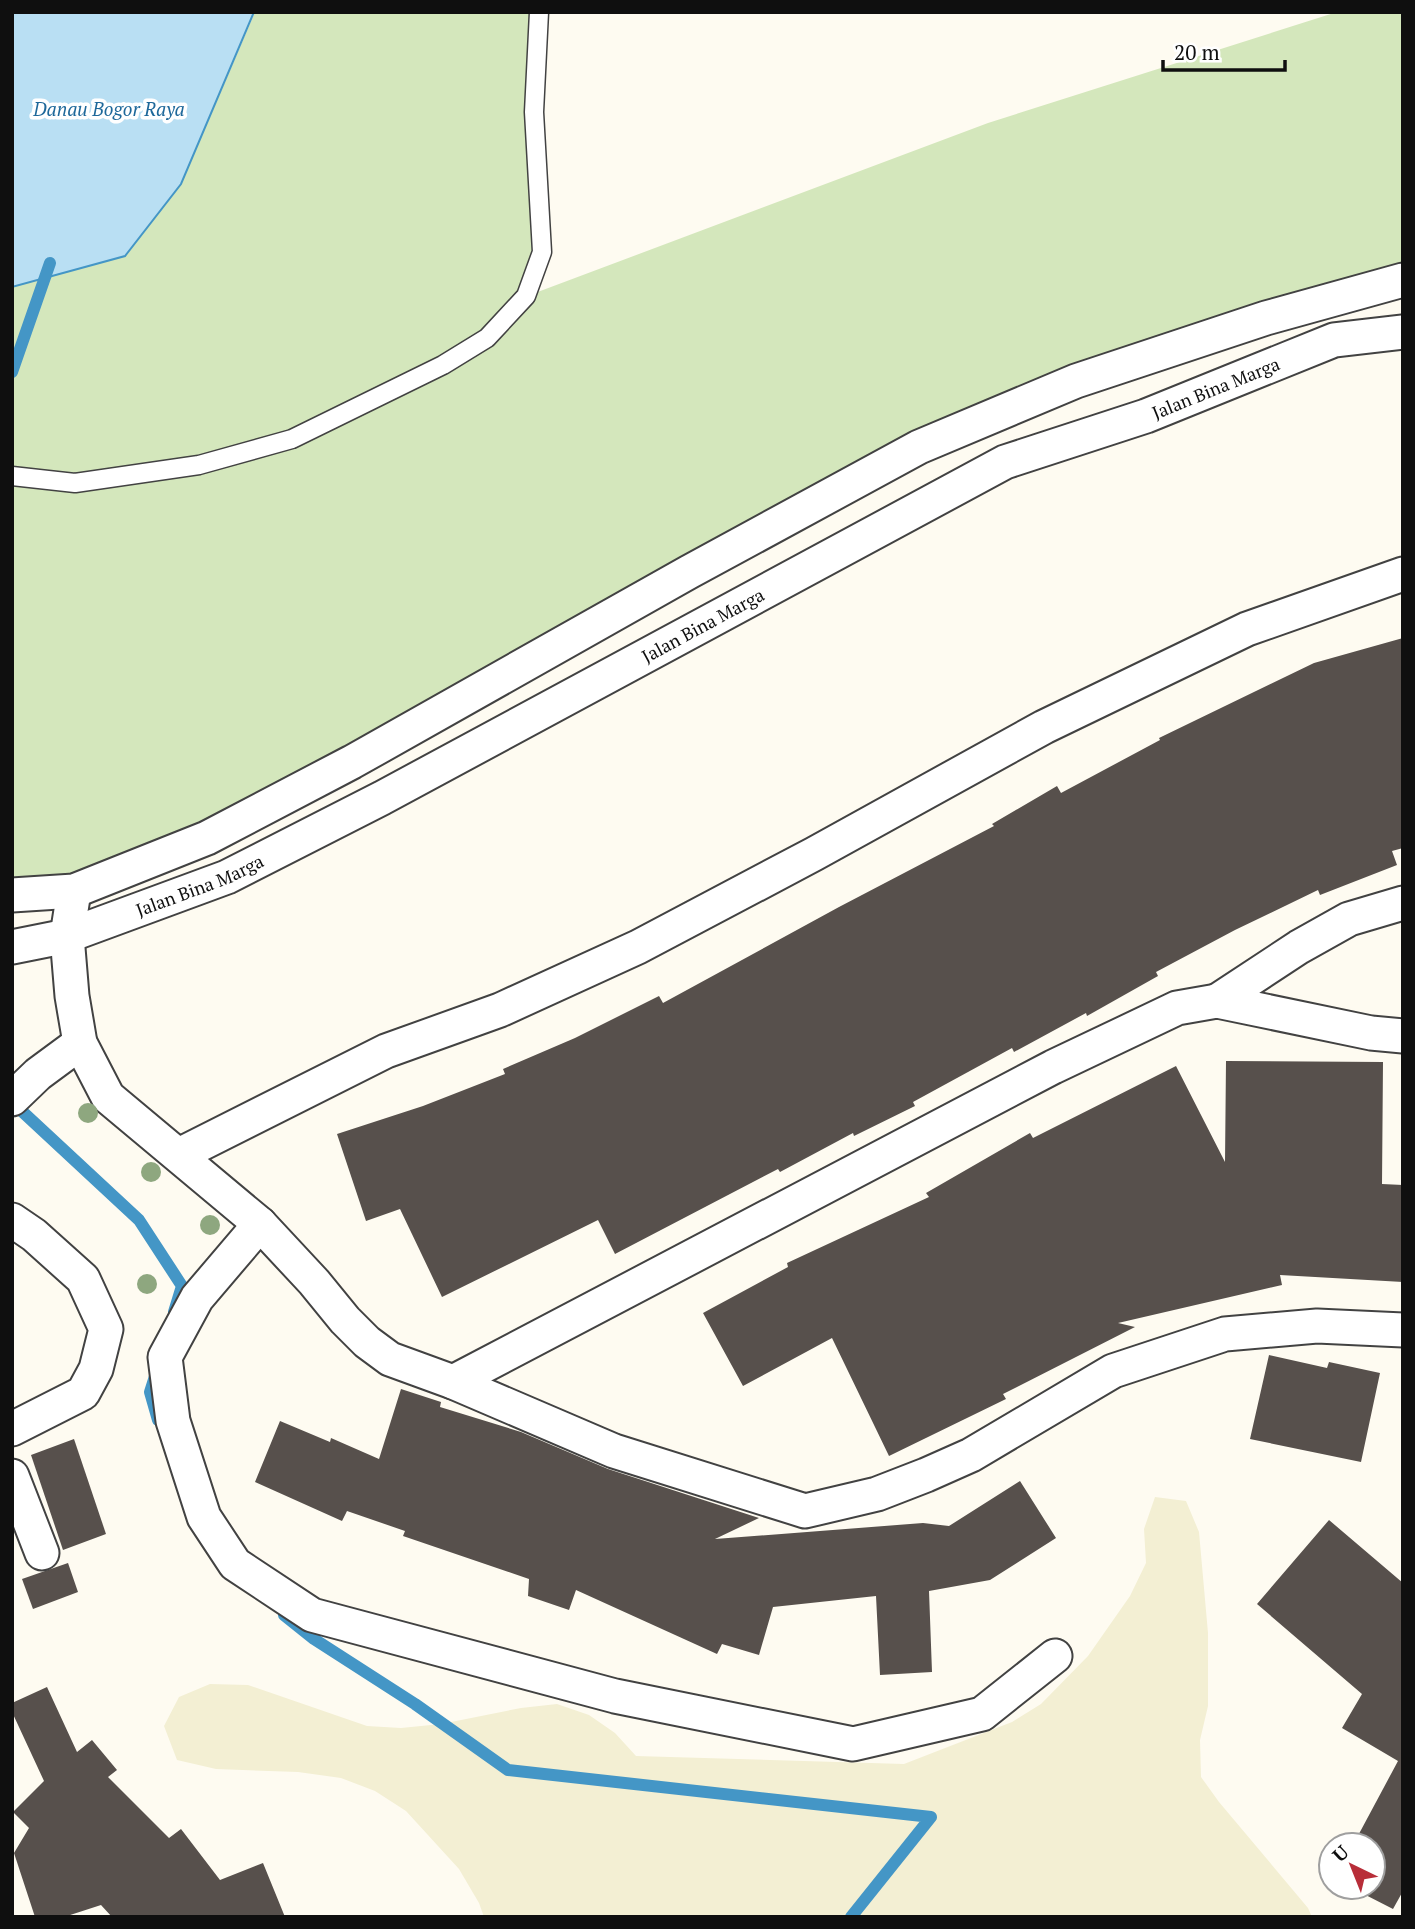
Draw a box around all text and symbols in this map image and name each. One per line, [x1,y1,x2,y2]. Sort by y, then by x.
scale bar [1163,28,1286,72]
text: 20 m [1174,38,1220,66]
water label: Danau Bogor Raya [32,96,185,121]
street label: Jalan Bina Marga [1148,351,1283,424]
street label: Jalan Bina Marga [637,582,768,668]
street label: Jalan Bina Marga [132,848,267,922]
north arrow [1317,1831,1387,1901]
text: U [1327,1839,1354,1867]

